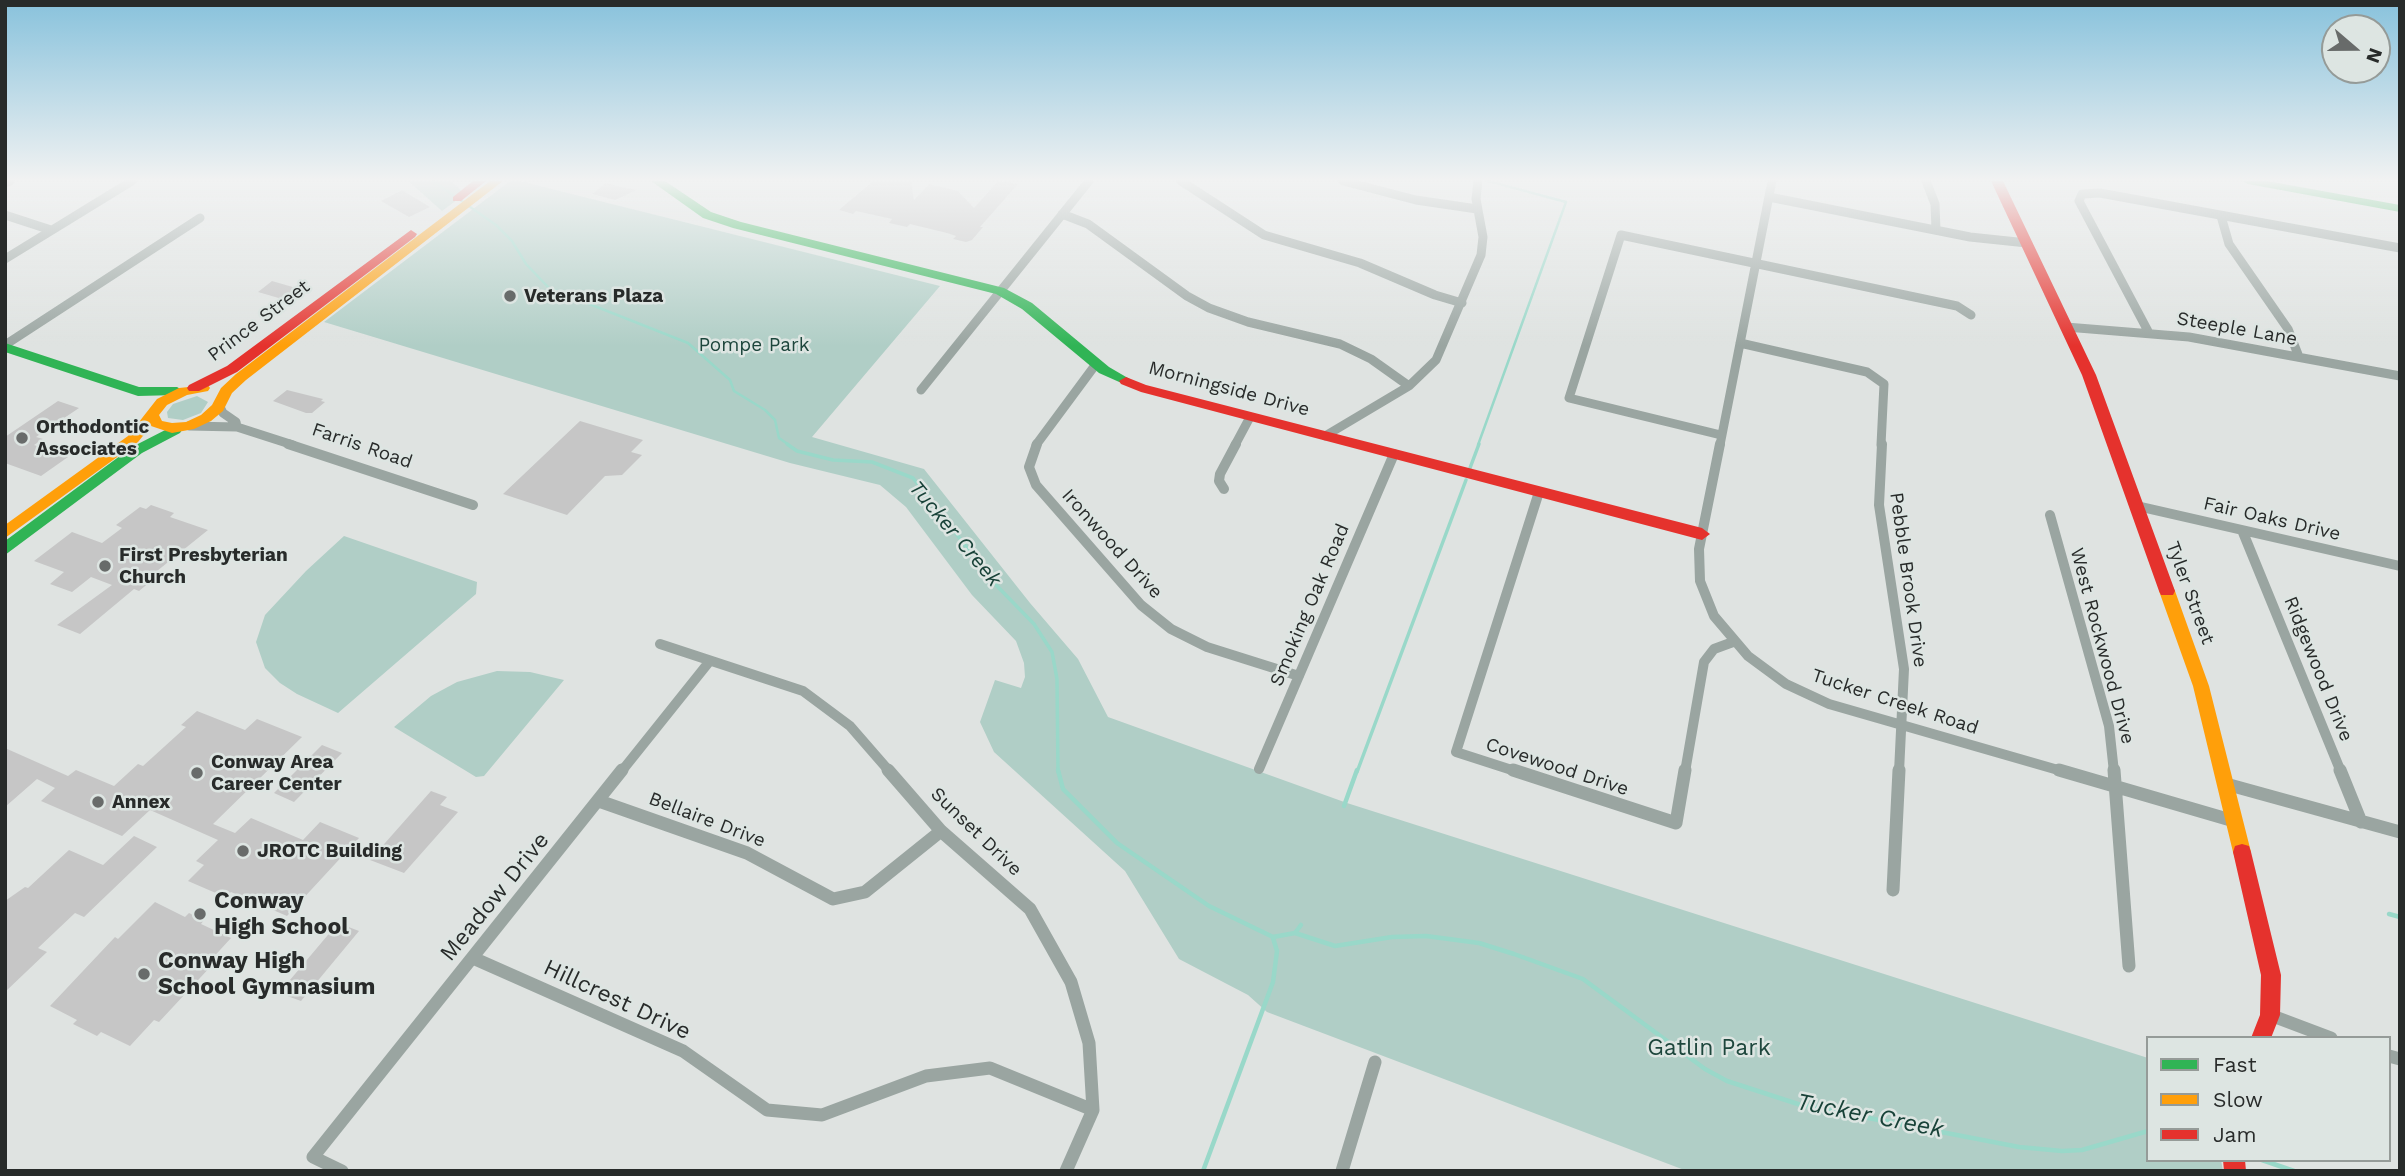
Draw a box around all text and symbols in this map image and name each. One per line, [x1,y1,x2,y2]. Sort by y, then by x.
north arrow [2321,14,2391,84]
text: N [2361,45,2388,66]
street label: Prince Street [204,275,314,367]
place label: Veterans Plaza [524,285,663,307]
marker: Veterans Plaza [502,288,518,304]
street label: Steeple Lane [2175,307,2299,351]
park label: Pompe Park [698,334,810,356]
street label: Morningside Drive [1146,357,1312,421]
place label: Orthodontic Associates [36,416,149,460]
street label: Farris Road [309,418,415,474]
marker: Orthodontic Associates [14,430,30,446]
water label: Tucker Creek [903,476,1007,592]
street label: Ironwood Drive [1057,484,1167,604]
street label: Pebble Brook Drive [1884,491,1932,669]
street label: Fair Oaks Drive [2201,492,2343,546]
street label: Smoking Oak Road [1265,520,1355,690]
street label: Tyler Street [2161,538,2219,648]
place label: First Presbyterian Church [119,544,288,588]
street label: West Rockwood Drive [2065,545,2139,747]
marker: First Presbyterian Church [97,558,113,574]
street label: Ridgewood Drive [2279,593,2357,745]
street label: Tucker Creek Road [1809,664,1981,740]
street label: Covewood Drive [1483,733,1631,801]
place label: Conway Area Career Center [211,751,342,795]
marker: Conway Area Career Center [189,765,205,781]
street label: Sunset Drive [926,783,1026,881]
street label: Bellaire Drive [646,787,768,853]
place label: Annex [112,791,170,813]
marker: Annex [90,794,106,810]
street label: Meadow Drive [435,827,555,967]
place label: JROTC Building [257,840,402,862]
marker: JROTC Building [235,843,251,859]
place label: Conway High School [214,887,349,941]
marker: Conway High School [192,906,208,922]
place label: Conway High School Gymnasium [158,947,375,1001]
street label: Hillcrest Drive [539,954,695,1046]
marker: Conway High School Gymnasium [136,966,152,982]
park label: Gatlin Park [1647,1034,1771,1062]
legend [2146,1036,2391,1162]
text: Fast [2213,1052,2257,1077]
text: Slow [2213,1087,2263,1112]
water label: Tucker Creek [1794,1088,1946,1144]
text: Jam [2213,1122,2256,1147]

